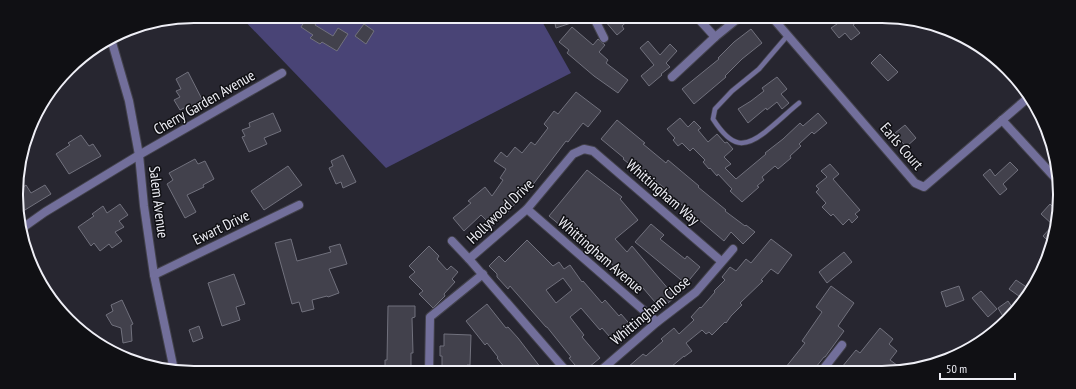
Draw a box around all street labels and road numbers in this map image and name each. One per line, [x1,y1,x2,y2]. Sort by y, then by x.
street label: Cherry Garden Avenue [150,65,258,139]
street label: Earls Court [876,119,928,173]
street label: Whittingham Way [622,155,704,229]
street label: Salem Avenue [145,165,173,239]
street label: Hollywood Drive [463,174,537,248]
street label: Ewart Drive [190,205,252,249]
street label: Whittingham Avenue [554,213,648,297]
street label: Whittingham Close [606,271,694,349]

